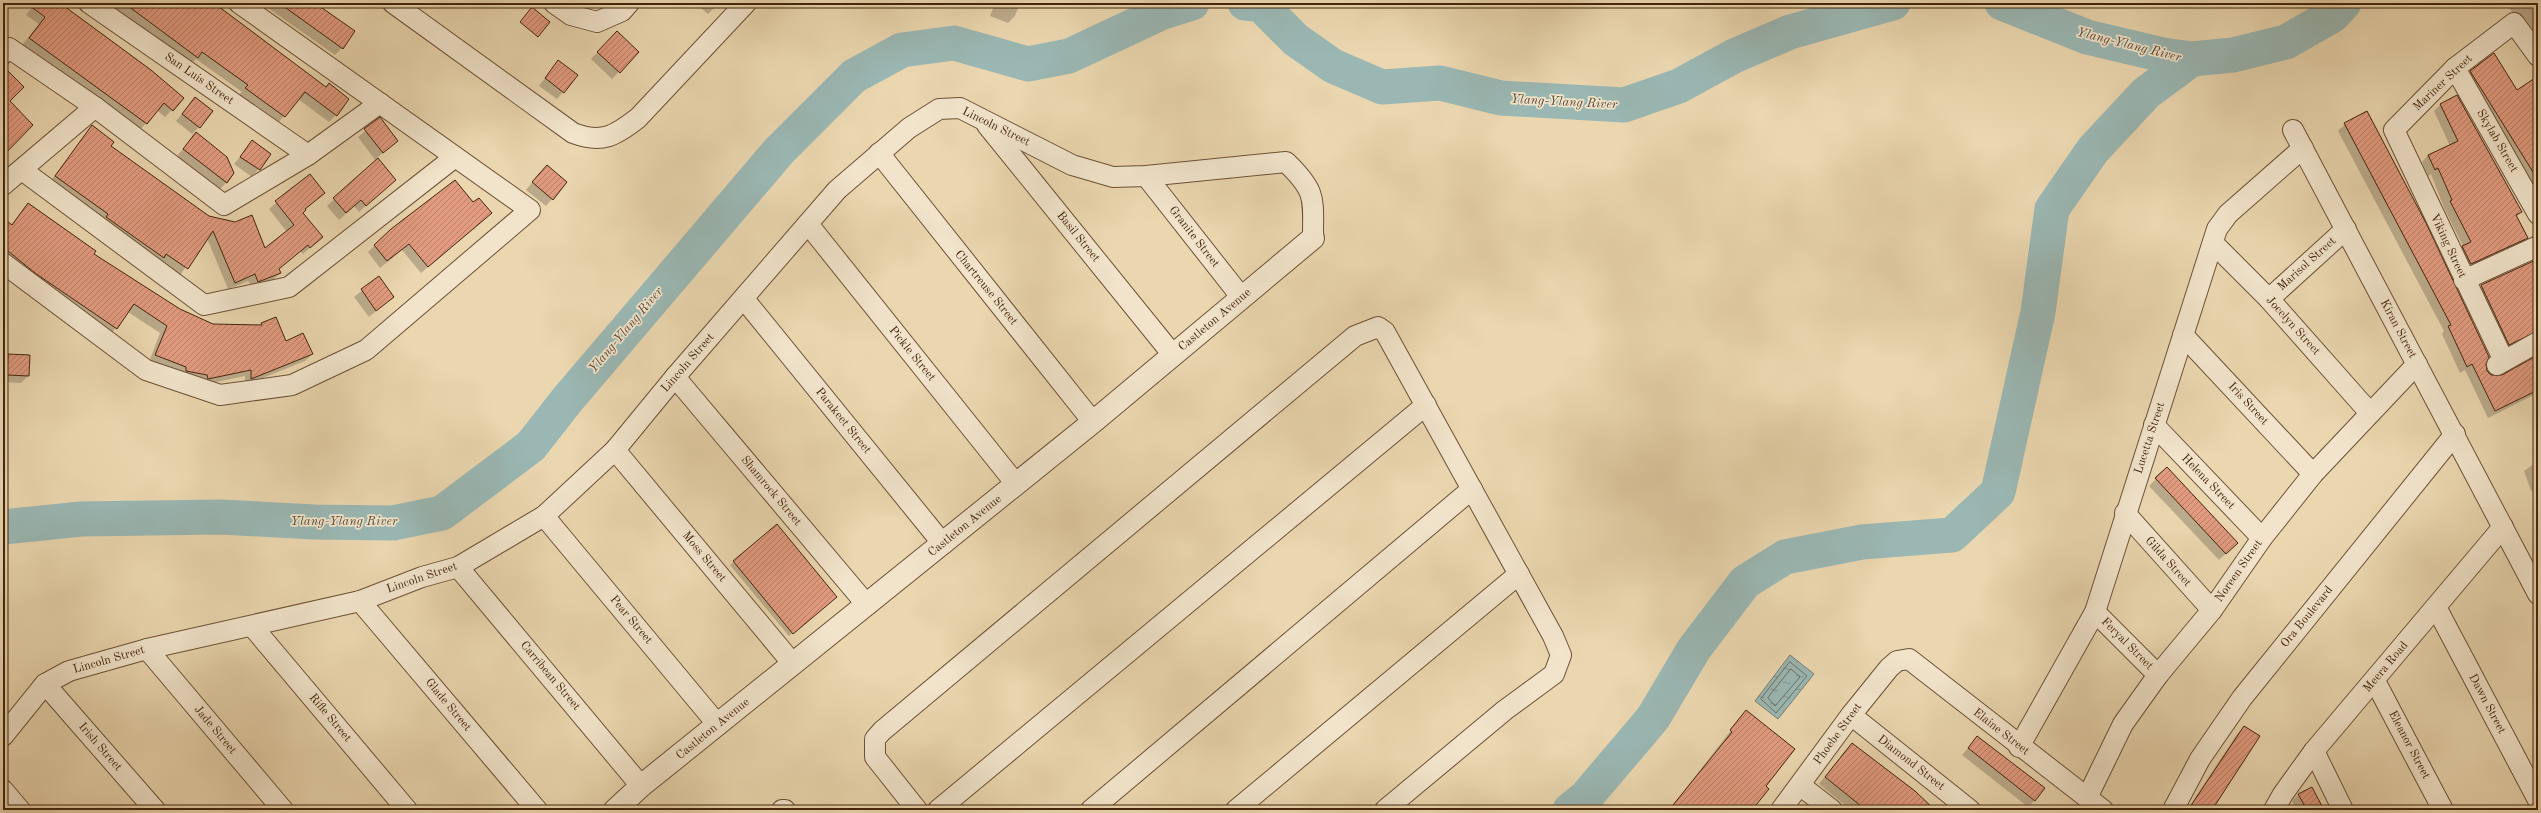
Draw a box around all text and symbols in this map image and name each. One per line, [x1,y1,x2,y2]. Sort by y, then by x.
water label: Ylang-Ylang River [2076,26,2183,64]
street label: San Luis Street [162,51,236,107]
street label: Mariner Street [2411,53,2475,113]
water label: Ylang-Ylang River [1510,93,1618,111]
street label: Lincoln Street [960,105,1032,149]
street label: Skylab Street [2474,107,2520,175]
street label: Granite Street [1166,204,1222,270]
street label: Basil Street [1054,209,1102,265]
street label: Viking Street [2428,212,2468,280]
street label: Marisol Street [2276,235,2338,293]
street label: Chartreuse Street [952,248,1020,328]
water label: Ylang-Ylang River [587,285,666,375]
street label: Castleton Avenue [1177,286,1254,354]
street label: Jocelyn Street [2264,294,2322,358]
street label: Kiran Street [2377,298,2419,360]
street label: Pickle Street [886,324,938,384]
street label: Lincoln Street [659,331,717,395]
street label: Iris Street [2225,380,2271,428]
street label: Parakeet Street [813,386,873,456]
street label: Lucetta Street [2133,401,2167,475]
street label: Helena Street [2179,452,2237,512]
street label: Shamrock Street [738,454,804,528]
street label: Castleton Avenue [926,493,1004,559]
water label: Ylang-Ylang River [291,515,398,528]
street label: Moss Street [680,530,728,584]
street label: Gilda Street [2143,535,2193,589]
street label: Noreen Street [2213,538,2265,604]
street label: Lincoln Street [385,560,459,596]
street label: Ora Boulevard [2279,584,2335,650]
street label: Pear Street [607,594,655,646]
street label: Feryal Street [2099,616,2155,672]
street label: Carribean Street [518,639,582,713]
street label: Meera Road [2361,639,2411,695]
street label: Lincoln Street [72,644,146,676]
street label: Dawn Street [2466,672,2508,736]
street label: Glade Street [423,676,473,734]
street label: Rifle Street [306,692,354,744]
street label: Castleton Avenue [674,696,752,762]
street label: Phoebe Street [1812,701,1864,767]
street label: Jade Street [191,703,239,757]
street label: Elaine Street [1971,706,2031,758]
street label: Eleanor Street [2386,709,2432,781]
street label: Irish Street [76,720,124,774]
street label: Diamond Street [1875,733,1947,793]

